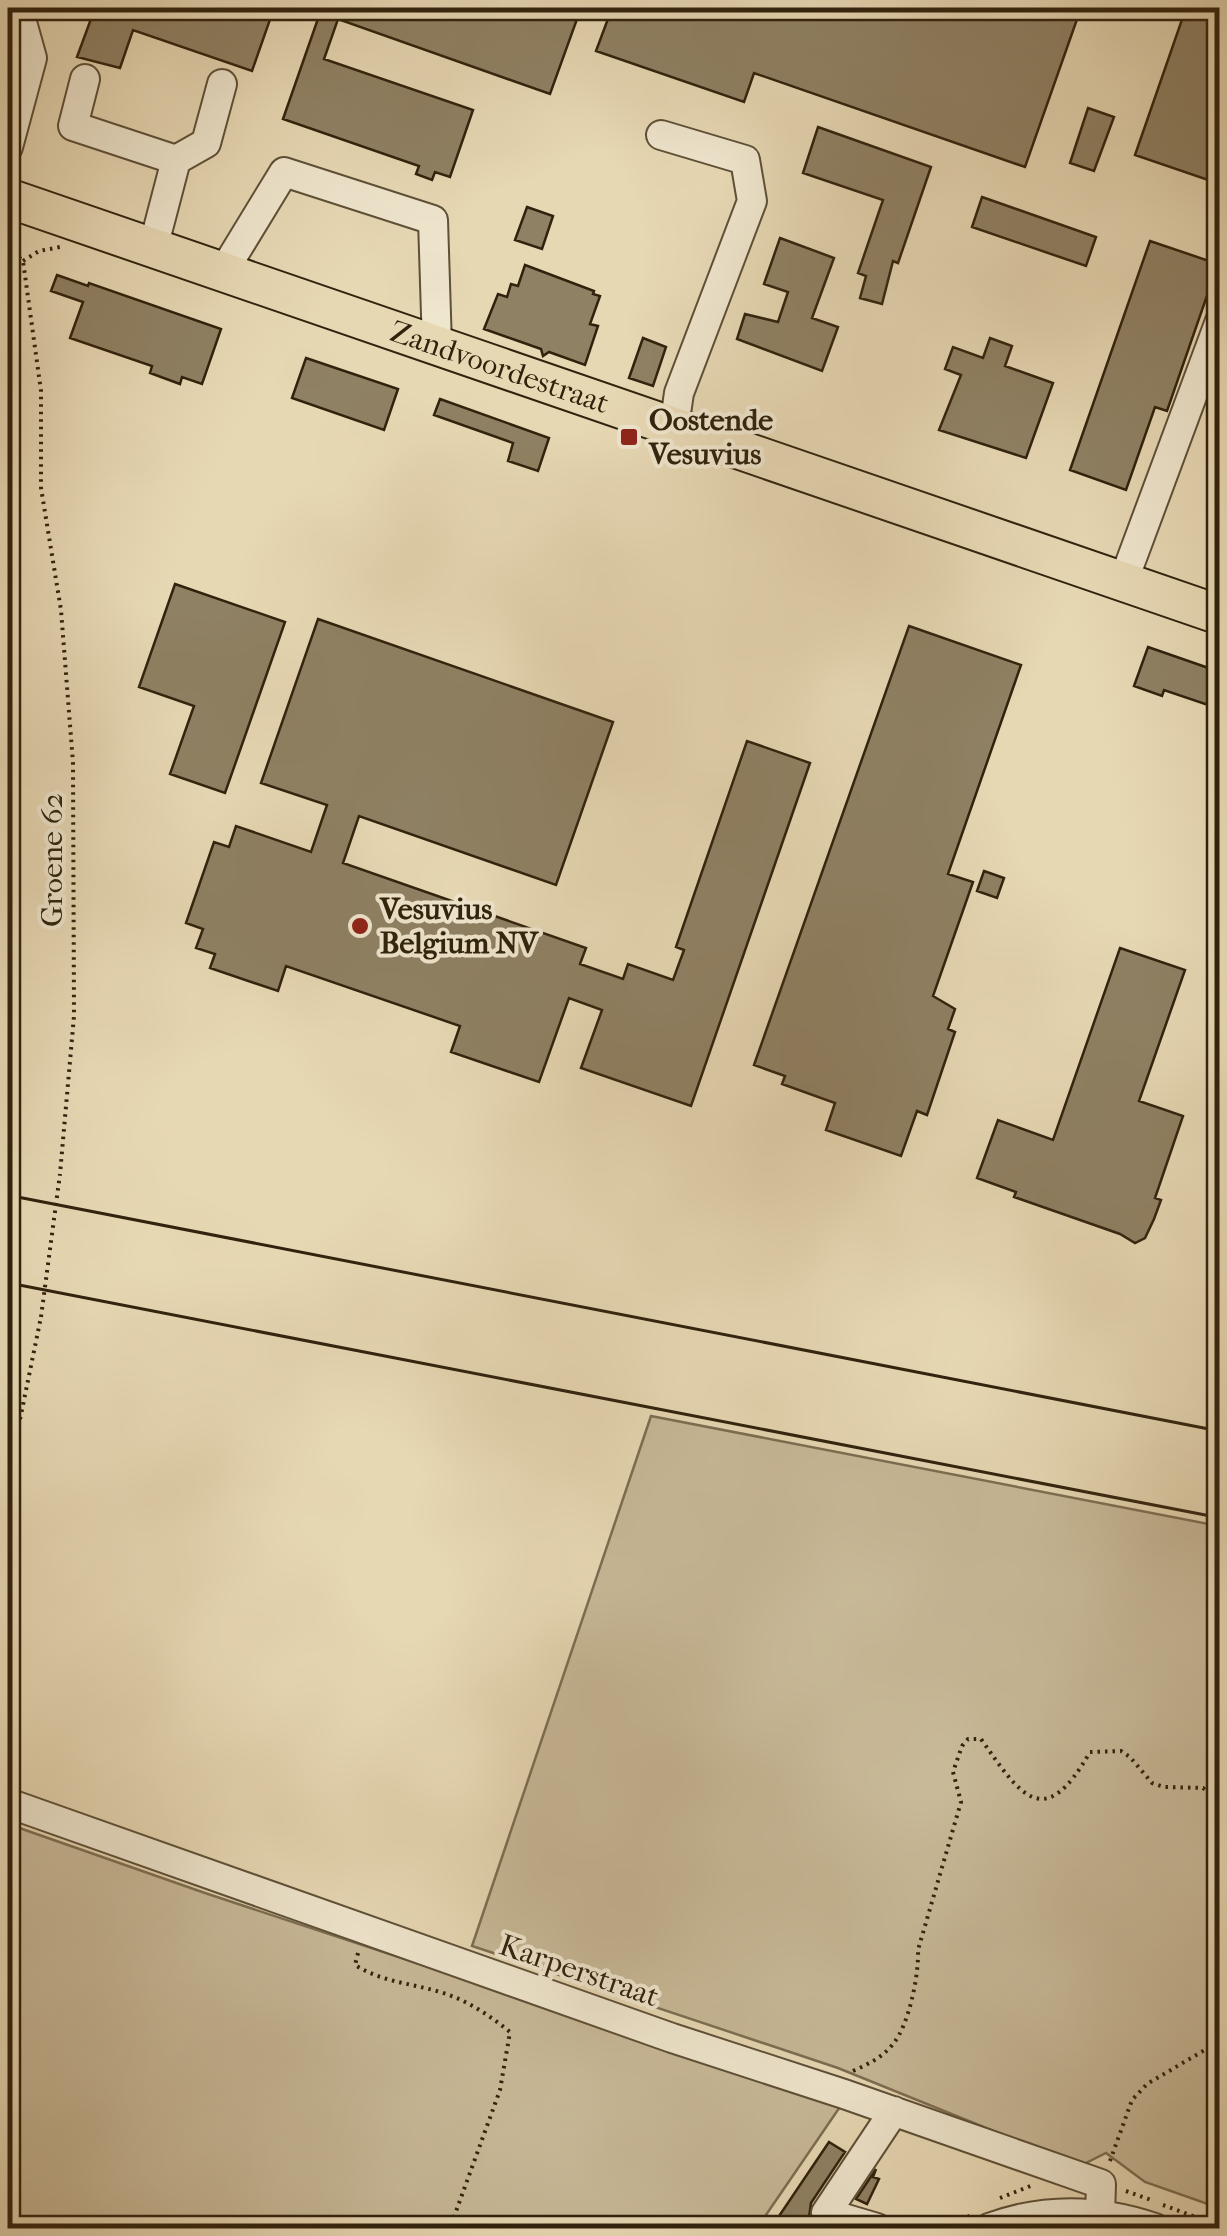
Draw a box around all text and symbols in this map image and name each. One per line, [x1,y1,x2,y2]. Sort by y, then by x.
street label: Zandvoordestraat [386,313,614,421]
place label: Oostende Vesuvius [648,403,773,472]
marker: Oostende Vesuvius [618,426,640,448]
street label: Groene 62 [35,793,70,927]
place label: Vesuvius Belgium NV [379,892,539,961]
marker: Vesuvius Belgium NV [349,915,371,937]
street label: Karperstraat [495,1927,664,2015]

